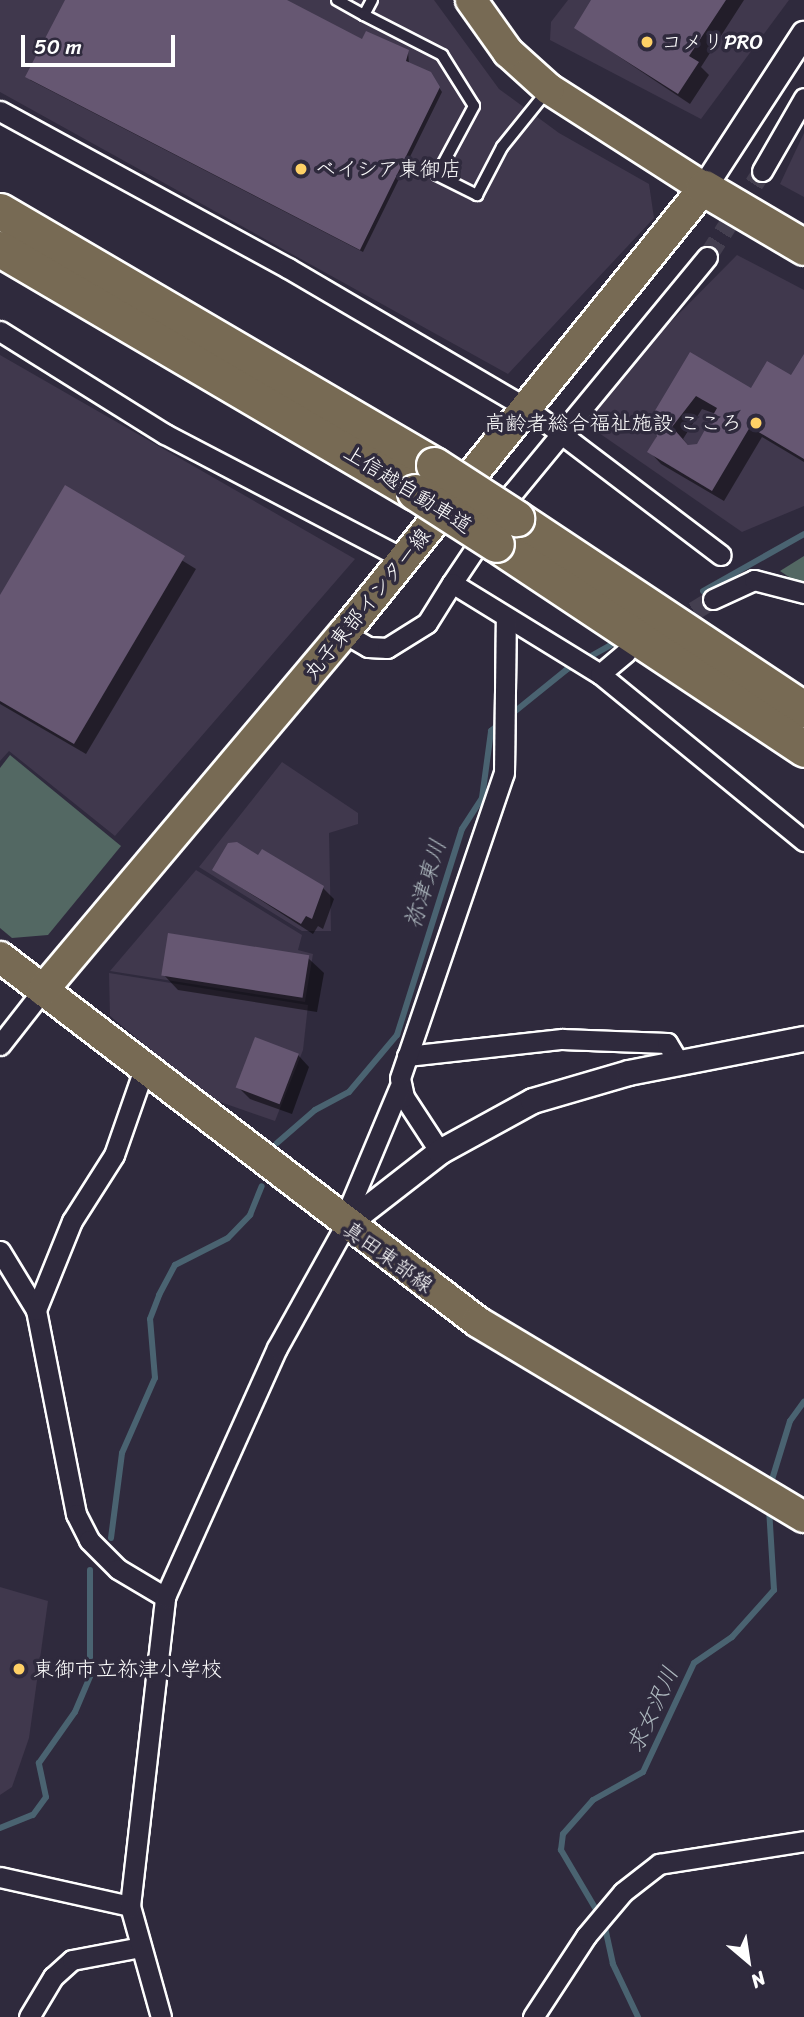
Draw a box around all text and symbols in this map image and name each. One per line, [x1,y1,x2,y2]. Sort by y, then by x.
scale bar [24,21,178,65]
text: 50 m [34,28,82,66]
place label: コメリPRO [661,29,763,55]
marker: コメリPRO [639,34,655,50]
place label: ベイシア東御店 [315,156,462,182]
marker: ベイシア東御店 [293,161,309,177]
place label: 高齢者総合福祉施設 こころ [485,410,742,436]
marker: 高齢者総合福祉施設 こころ [748,415,764,431]
street label: 上信越自動車道 [339,439,477,539]
street label: 丸子東部インター線 [298,523,436,685]
water label: 祢津東川 [399,836,453,932]
street label: 真田東部線 [338,1216,438,1298]
place label: 東御市立祢津小学校 [33,1656,222,1682]
marker: 東御市立祢津小学校 [11,1661,27,1677]
water label: 求女沢川 [621,1662,685,1758]
north arrow [713,1926,783,1996]
text: N [745,1962,772,1997]

